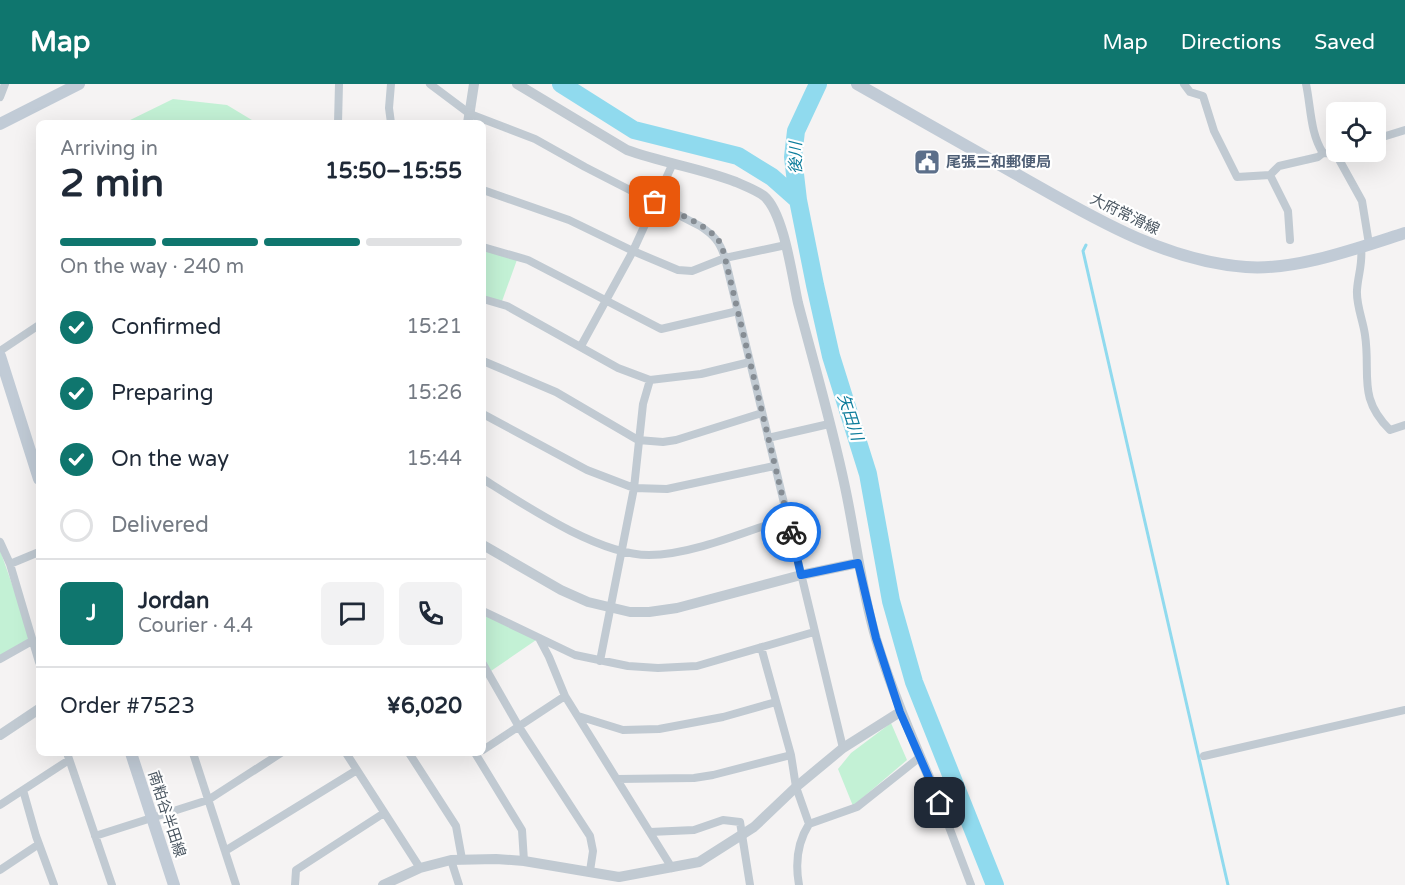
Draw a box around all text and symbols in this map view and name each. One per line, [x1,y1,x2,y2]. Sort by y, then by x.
text: Map [30,25,90,59]
text: Map [1102,30,1148,55]
text: Directions [1181,30,1281,55]
text: Saved [1314,30,1375,55]
map controls [1326,102,1386,162]
button: locate [1326,102,1386,162]
text: Arriving in [60,137,158,161]
water label: 後川 [786,140,806,174]
public building icon: 尾張三和郵便局 [912,147,942,177]
place label: 尾張三和郵便局 [946,153,1051,171]
text: 15:50–15:55 [325,158,462,184]
text: 2 min [60,160,164,207]
pin [629,176,680,227]
icon: bag [638,185,671,218]
street label: 大府常滑線 [1087,189,1163,239]
text: On the way · 240 m [60,255,244,279]
icon: check [60,311,93,344]
text: Confirmed [111,314,221,340]
text: 15:21 [407,315,462,339]
icon: check [60,377,93,410]
text: Preparing [111,380,214,406]
text: 15:26 [407,381,462,405]
water label: 矢田川 [833,391,868,445]
icon: check [60,443,93,476]
text: On the way [111,446,229,472]
text: 15:44 [407,447,462,471]
courier [761,502,821,562]
text: Delivered [111,512,209,538]
icon: bike [775,516,808,549]
button: chat [321,582,384,645]
button: phone [399,582,462,645]
text: Jordan [138,588,209,614]
text: J [86,600,97,626]
text: Courier · 4.4 [138,614,253,638]
text: Order #7523 [60,693,195,719]
text: ¥6,020 [387,693,462,719]
street label: 南粕谷半田線 [145,768,189,860]
pin [914,777,965,828]
icon: home [923,786,956,819]

